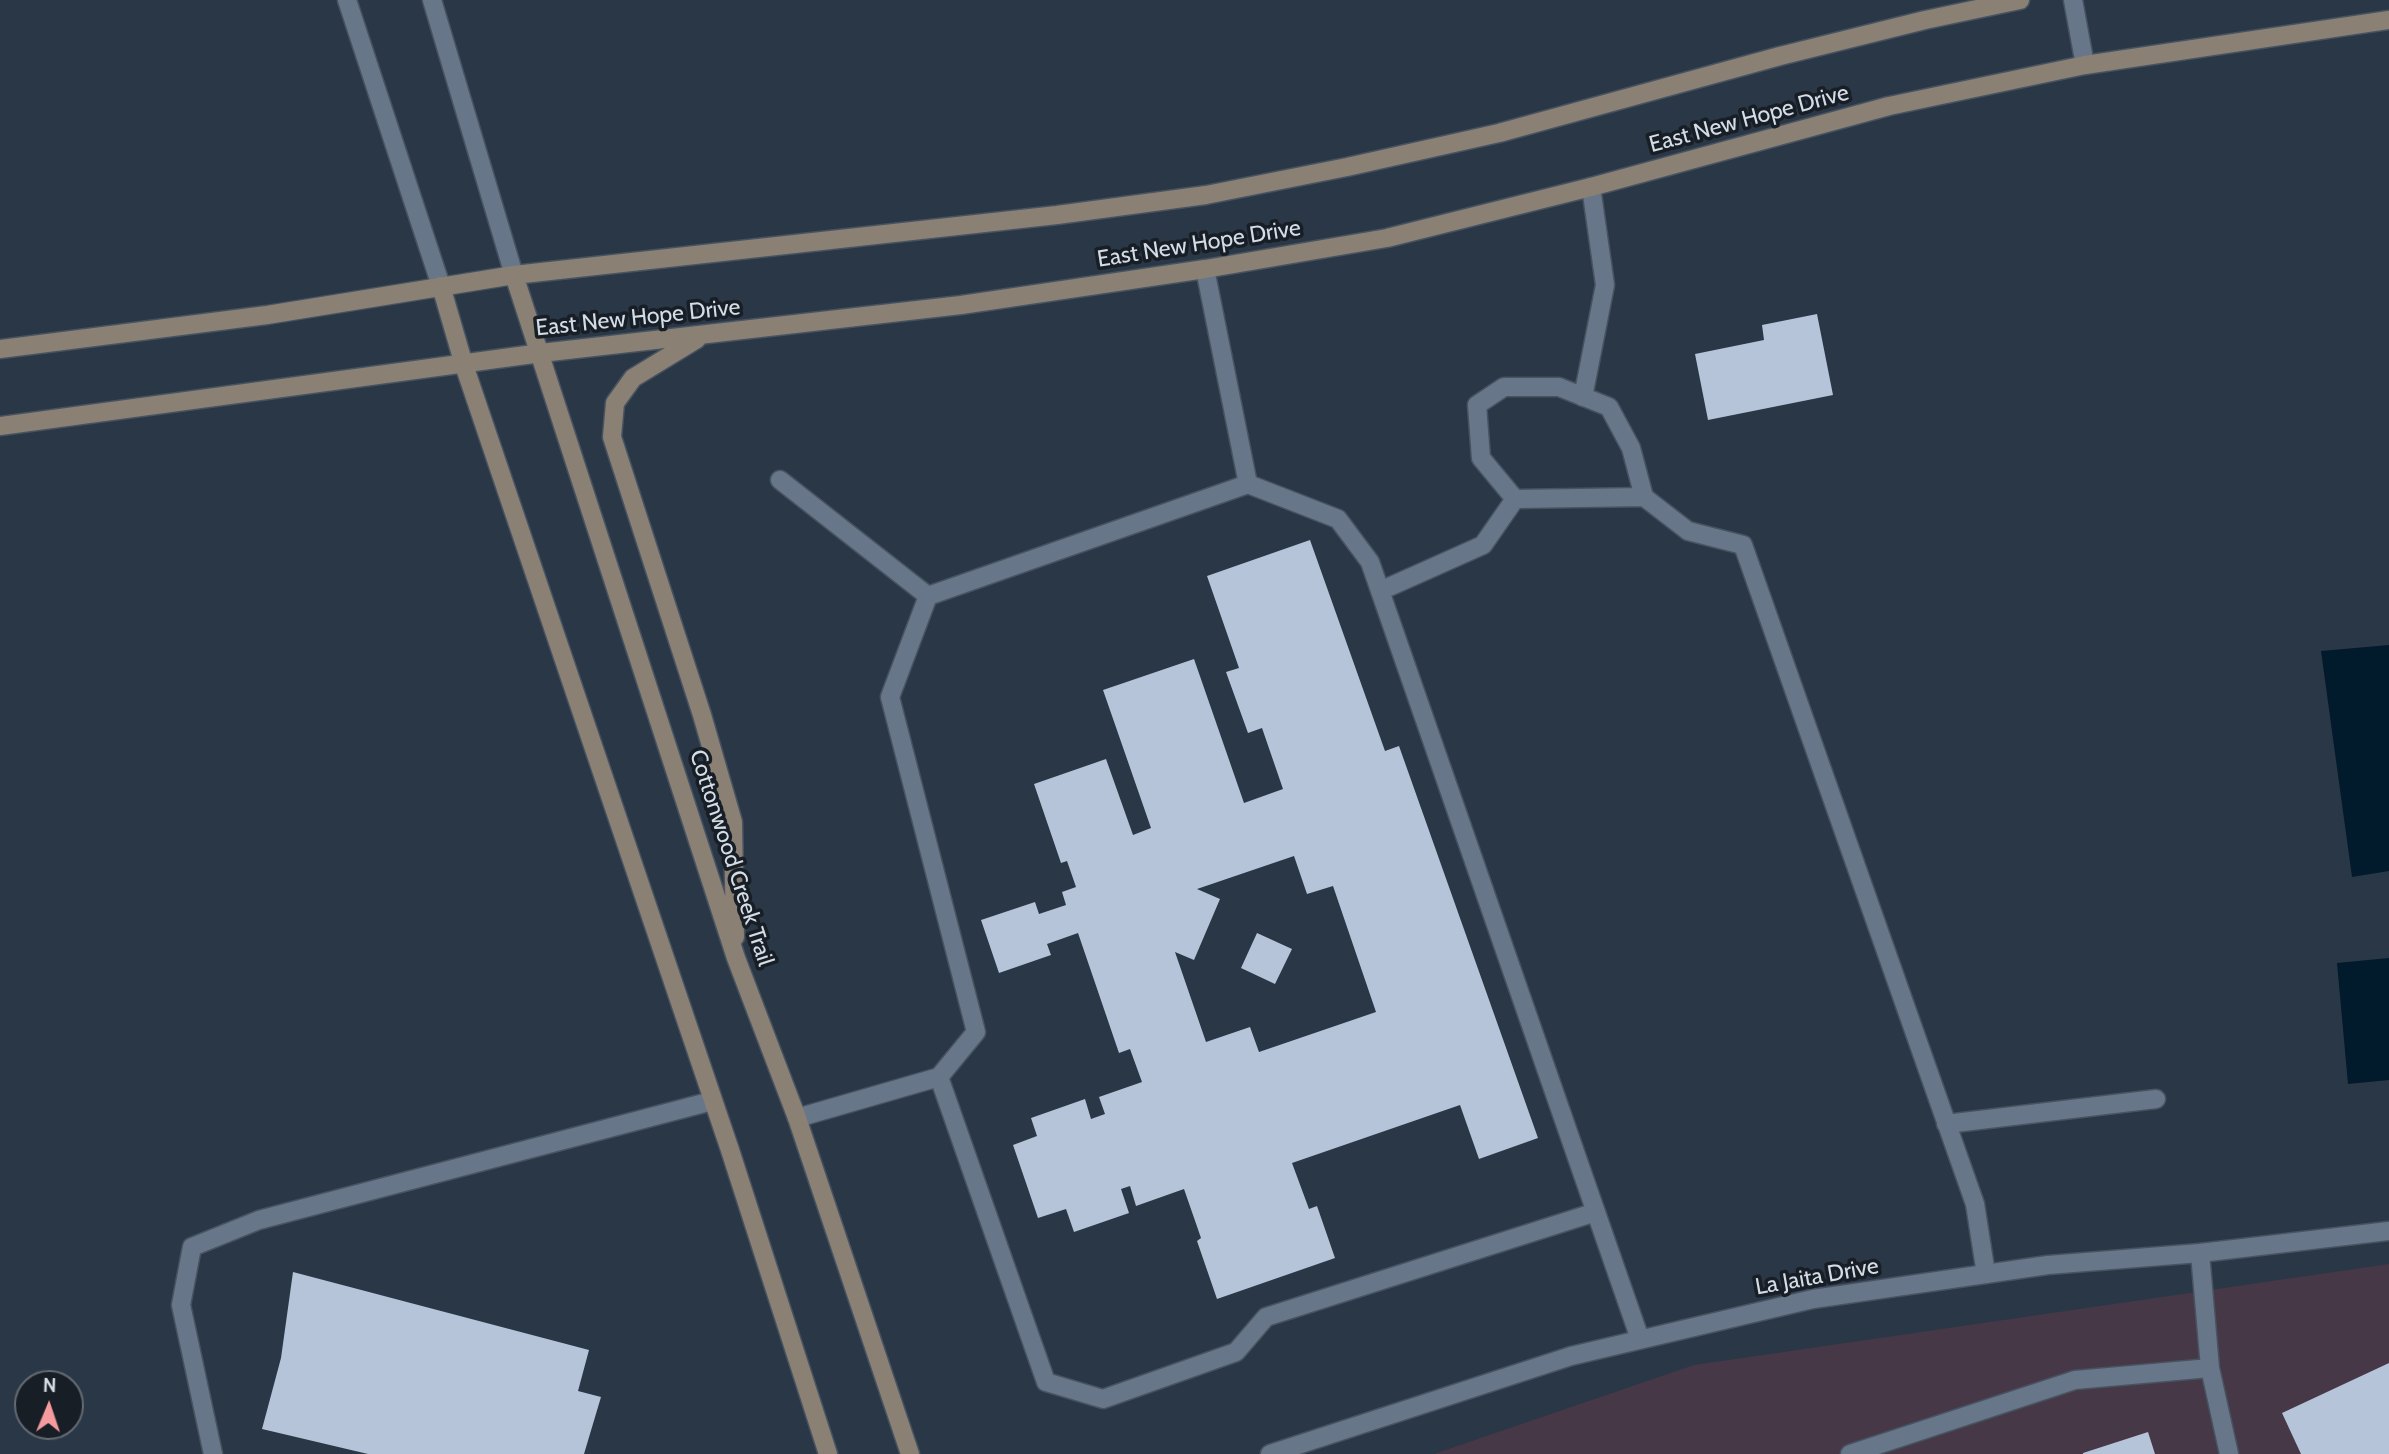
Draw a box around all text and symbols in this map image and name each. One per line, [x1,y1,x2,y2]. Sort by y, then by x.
street label: East New Hope Drive [1646,79,1852,159]
street label: East New Hope Drive [1095,214,1303,274]
street label: East New Hope Drive [534,294,742,342]
street label: Cottonwood Creek Trail [683,746,779,970]
street label: La Jaita Drive [1753,1253,1881,1301]
north arrow [14,1370,84,1440]
text: N [43,1374,57,1397]

